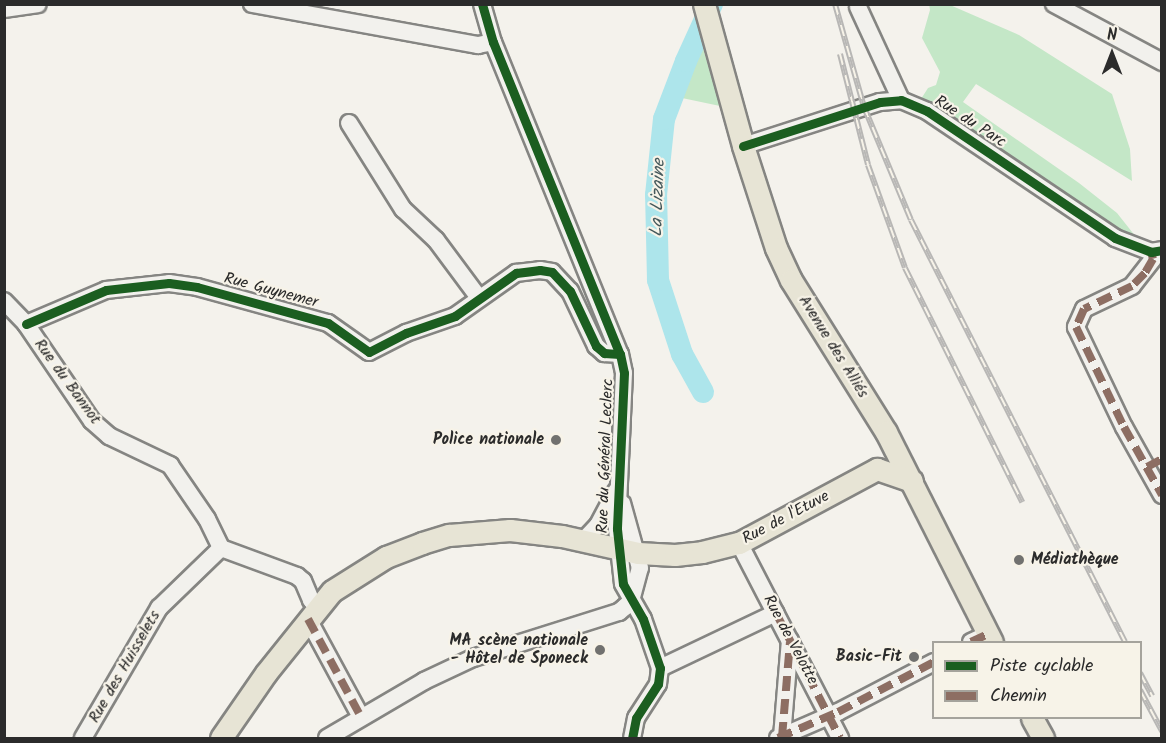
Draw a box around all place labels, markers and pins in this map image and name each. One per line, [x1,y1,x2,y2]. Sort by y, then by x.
place label: Police nationale [433,430,544,450]
marker: Police nationale [549,433,563,447]
place label: Médiathèque [1031,550,1119,570]
marker: Médiathèque [1012,553,1026,567]
place label: MA scène nationale - Hôtel de Sponeck [449,631,588,669]
marker: MA scène nationale - Hôtel de Sponeck [593,643,607,657]
place label: Basic-Fit [836,647,902,667]
marker: Basic-Fit [907,650,921,664]

